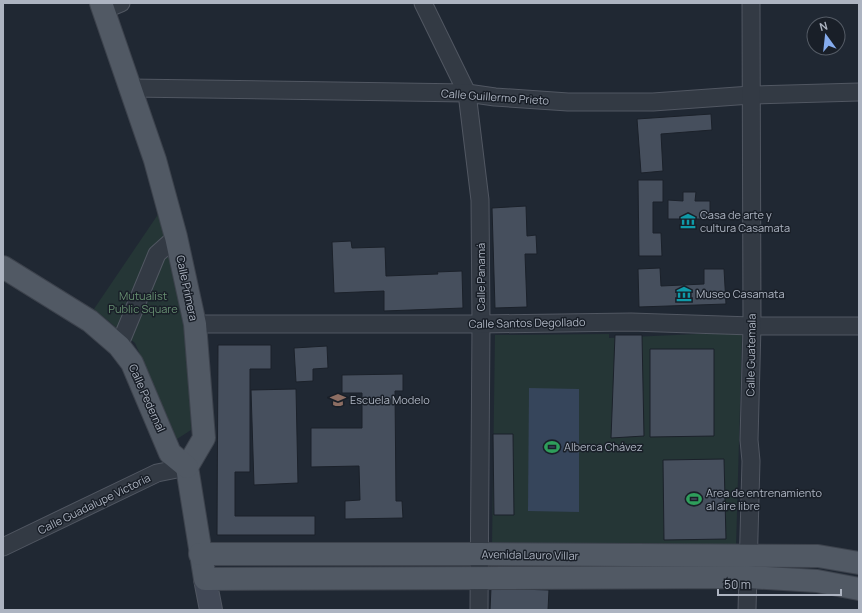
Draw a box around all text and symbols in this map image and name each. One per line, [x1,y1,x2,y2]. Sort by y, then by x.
north arrow [806,16,846,56]
text: N [818,18,829,34]
street label: Calle Guillermo Prieto [440,85,550,108]
place label: Casa de arte y cultura Casamata [700,207,790,235]
museum icon: Casa de arte y cultura Casamata [679,212,697,230]
street label: Calle Panamá [473,243,488,311]
street label: Calle Primera [173,254,202,322]
museum icon: Museo Casamata [675,285,693,303]
place label: Museo Casamata [696,286,785,301]
park label: Mutualist Public Square [108,288,178,316]
street label: Calle Santos Degollado [468,314,586,331]
street label: Calle Guatemala [742,314,759,396]
street label: Calle Pedernal [126,361,169,434]
school or university icon: Escuela Modelo [329,391,347,409]
place label: Escuela Modelo [350,392,430,407]
sports icon: Alberca Chávez [543,438,561,456]
place label: Alberca Chávez [564,439,643,454]
street label: Calle Guadalupe Victoria [35,470,153,537]
place label: Area de entrenamiento al aire libre [706,485,822,513]
sports icon: Area de entrenamiento al aire libre [685,490,703,508]
street label: Avenida Lauro Villar [481,546,579,563]
scale bar [718,571,841,597]
text: 50 m [724,576,751,593]

